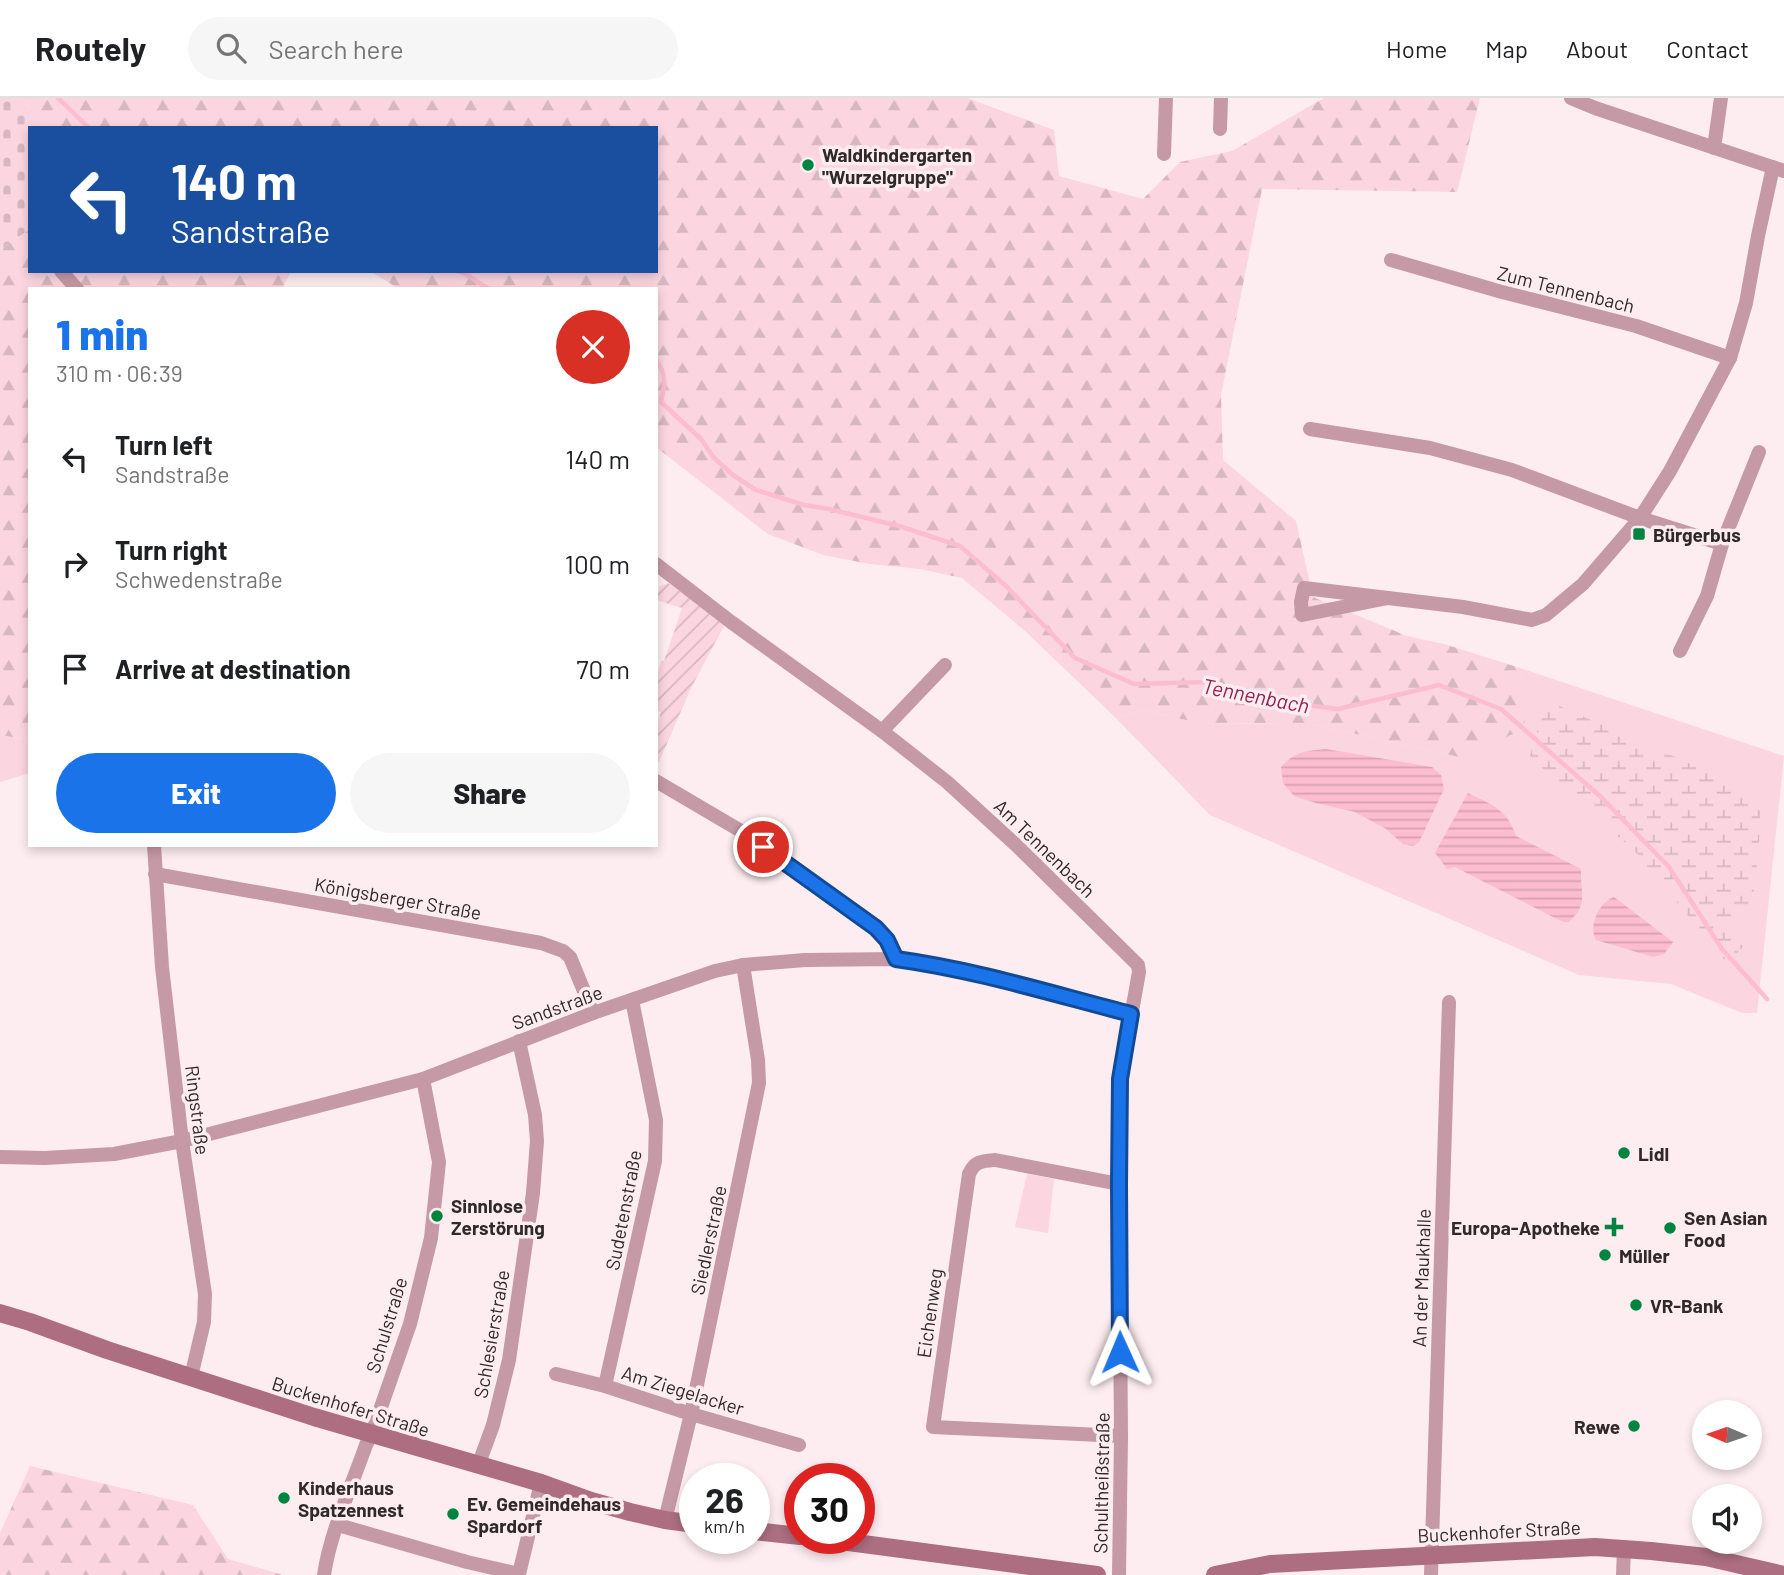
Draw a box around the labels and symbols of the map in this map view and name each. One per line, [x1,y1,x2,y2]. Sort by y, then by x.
place label: Waldkindergarten "Wurzelgruppe" [822,143,972,188]
marker: Waldkindergarten "Wurzelgruppe" [800,157,816,173]
street label: Zum Tennenbach [1495,261,1637,317]
place label: Bürgerbus [1653,523,1741,546]
marker: Bürgerbus [1631,526,1647,542]
water label: Tennenbach [1200,672,1312,718]
street label: Am Tennenbach [990,794,1100,902]
pin [733,817,793,877]
street label: Königsberger Straße [313,872,483,924]
street label: Sandstraße [509,980,605,1034]
street label: Ringstraße [181,1064,215,1156]
place label: Lidl [1638,1142,1669,1165]
marker: Lidl [1616,1145,1632,1161]
street label: Sudetenstraße [600,1148,646,1272]
street label: Siedlerstraße [685,1183,731,1297]
place label: Sinnlose Zerstörung [451,1194,545,1239]
place label: Sen Asian Food [1684,1206,1767,1251]
marker: Sinnlose Zerstörung [429,1208,445,1224]
street label: An der Maukhalle [1407,1208,1435,1348]
place label: Europa-Apotheke [1451,1216,1600,1239]
marker: Europa-Apotheke [1606,1219,1622,1235]
marker: Sen Asian Food [1662,1220,1678,1236]
place label: Müller [1619,1244,1671,1267]
marker: Müller [1597,1247,1613,1263]
street label: Eichenweg [911,1267,947,1359]
street label: Schlesierstraße [468,1268,514,1400]
street label: Schulstraße [361,1274,411,1376]
place label: VR-Bank [1650,1294,1723,1317]
marker: VR-Bank [1628,1297,1644,1313]
position arrow [1083,1315,1157,1389]
street label: Am Ziegelacker [619,1360,747,1420]
street label: Buckenhofer Straße [269,1371,433,1441]
north arrow [1692,1400,1762,1470]
street label: Schultheißstraße [1088,1412,1114,1554]
place label: Rewe [1574,1415,1620,1438]
marker: Rewe [1626,1418,1642,1434]
speed limit sign: 30 [784,1463,875,1554]
place label: Kinderhaus Spatzennest [298,1476,404,1521]
marker: Kinderhaus Spatzennest [276,1490,292,1506]
place label: Ev. Gemeindehaus Spardorf [467,1492,621,1537]
marker: Ev. Gemeindehaus Spardorf [445,1506,461,1522]
street label: Buckenhofer Straße [1417,1515,1581,1547]

